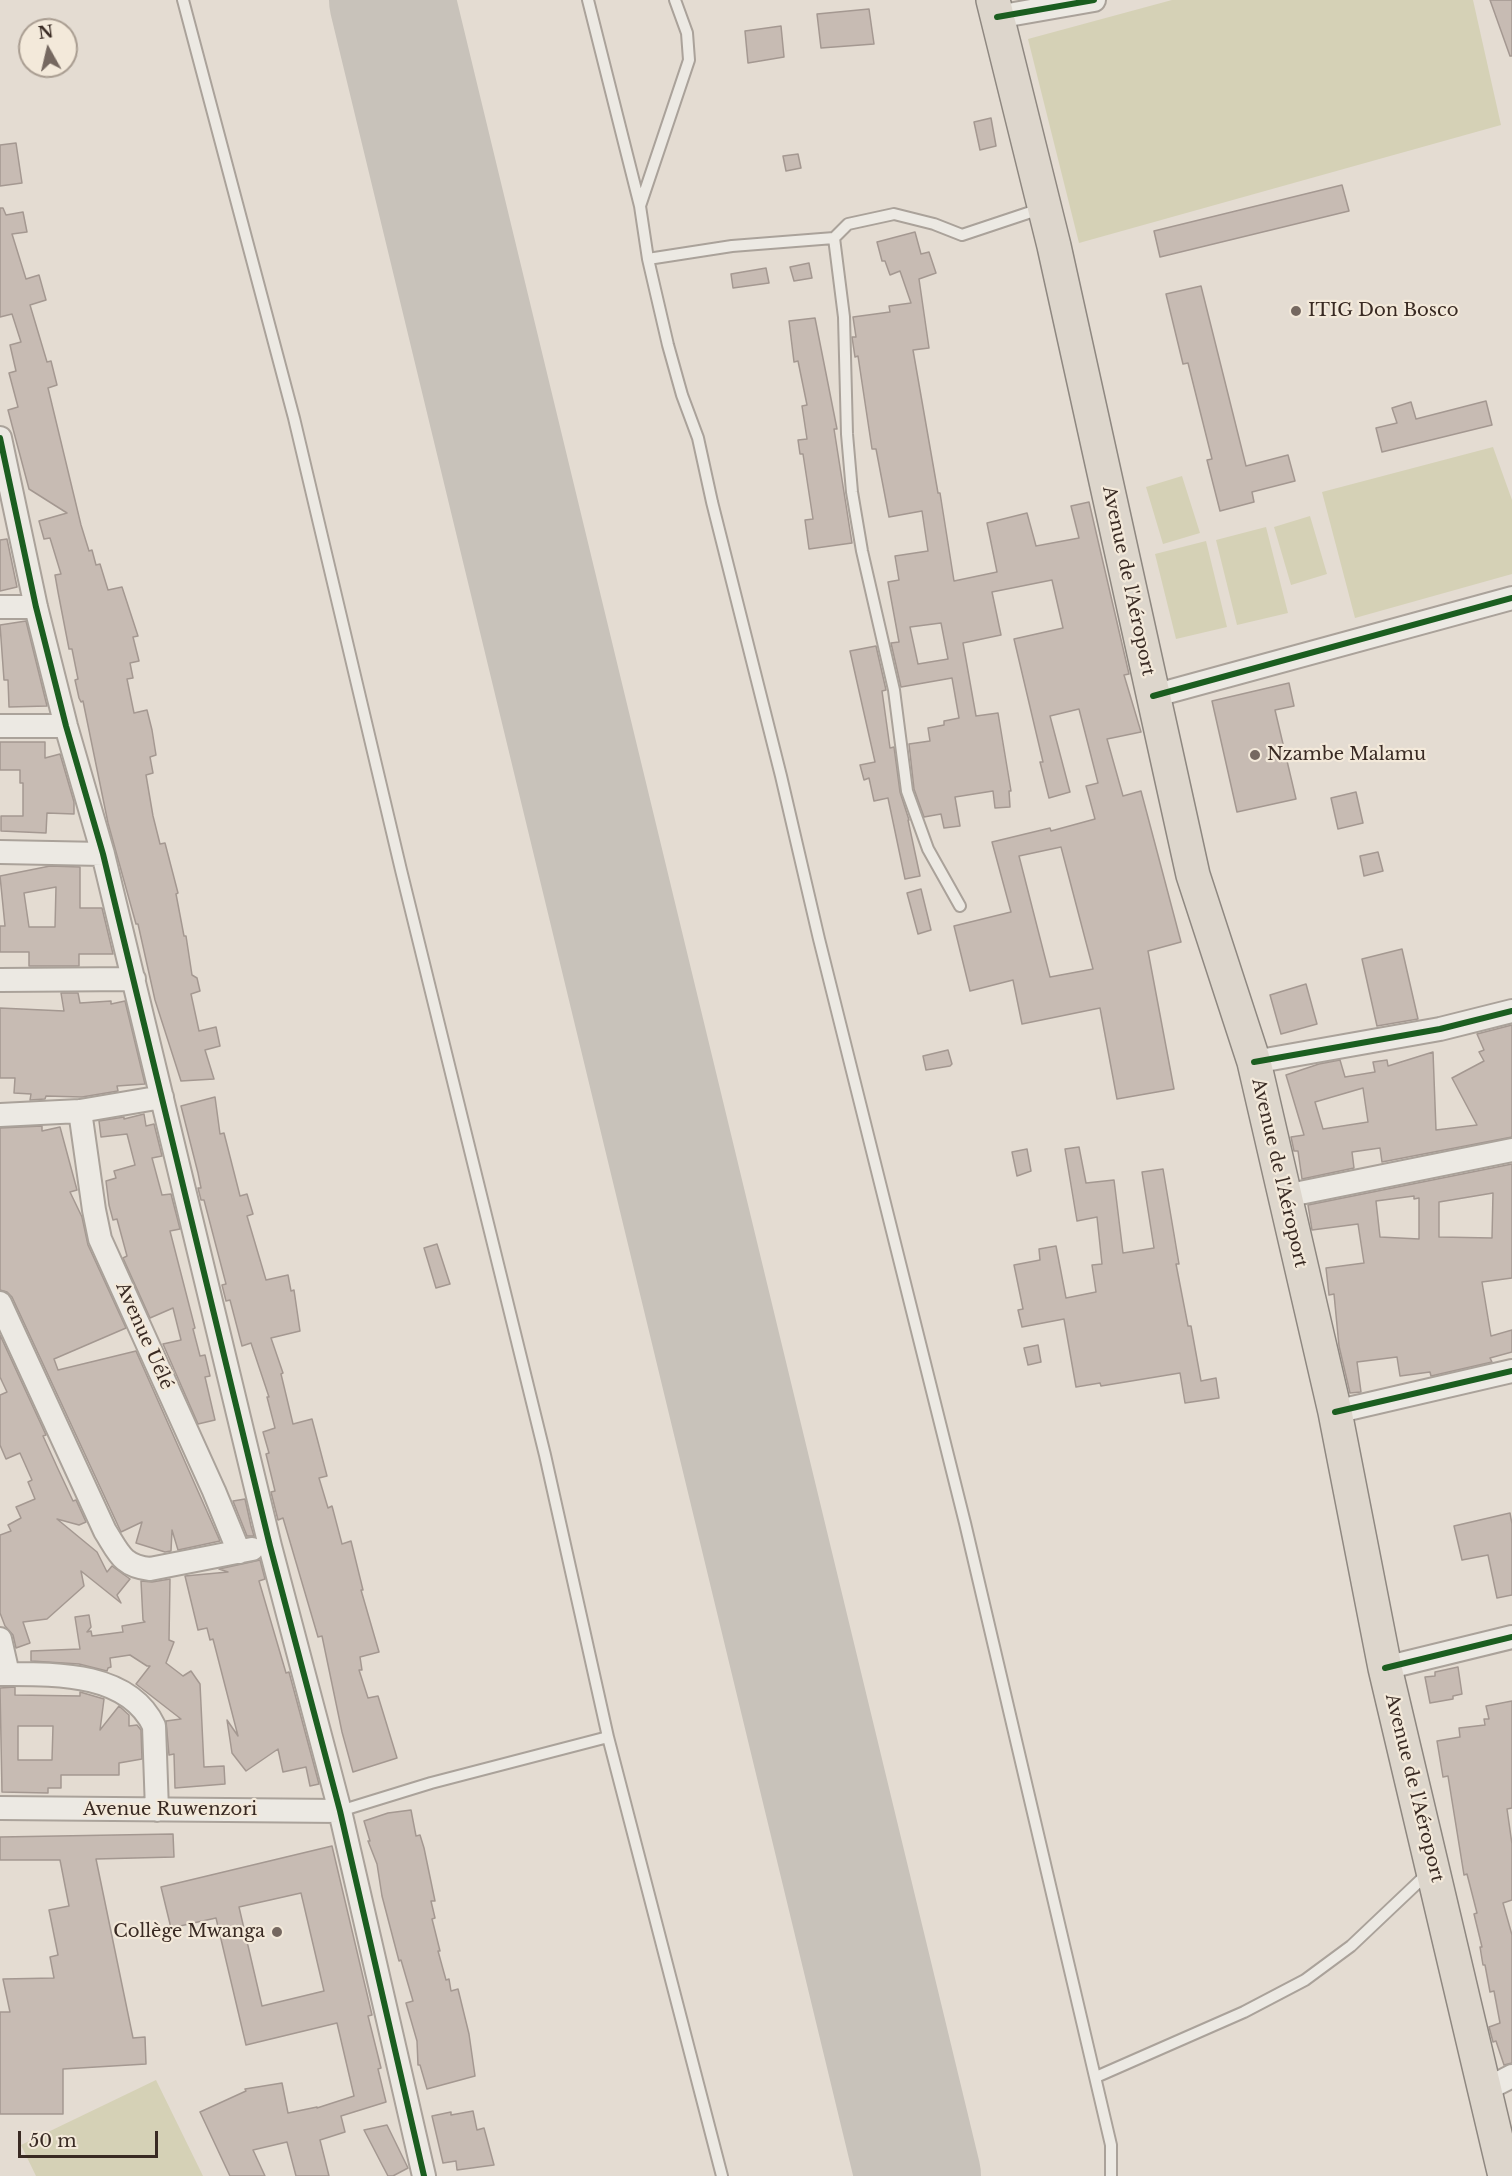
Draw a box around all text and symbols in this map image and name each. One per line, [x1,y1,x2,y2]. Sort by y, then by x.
north arrow [18,18,78,78]
text: N [37,21,55,43]
place label: ITIG Don Bosco [1308,300,1458,322]
marker: ITIG Don Bosco [1289,304,1303,318]
street label: Avenue de l'Aéroport [1097,484,1159,678]
place label: Nzambe Malamu [1267,744,1426,766]
marker: Nzambe Malamu [1248,748,1262,762]
street label: Avenue de l'Aéroport [1247,1076,1311,1270]
street label: Avenue Uélé [111,1279,177,1393]
street label: Avenue de l'Aéroport [1380,1692,1448,1884]
street label: Avenue Ruwenzori [83,1799,257,1821]
place label: Collège Mwanga [113,1921,265,1943]
marker: Collège Mwanga [270,1925,284,1939]
scale bar [21,2119,160,2157]
text: 50 m [29,2130,77,2152]

